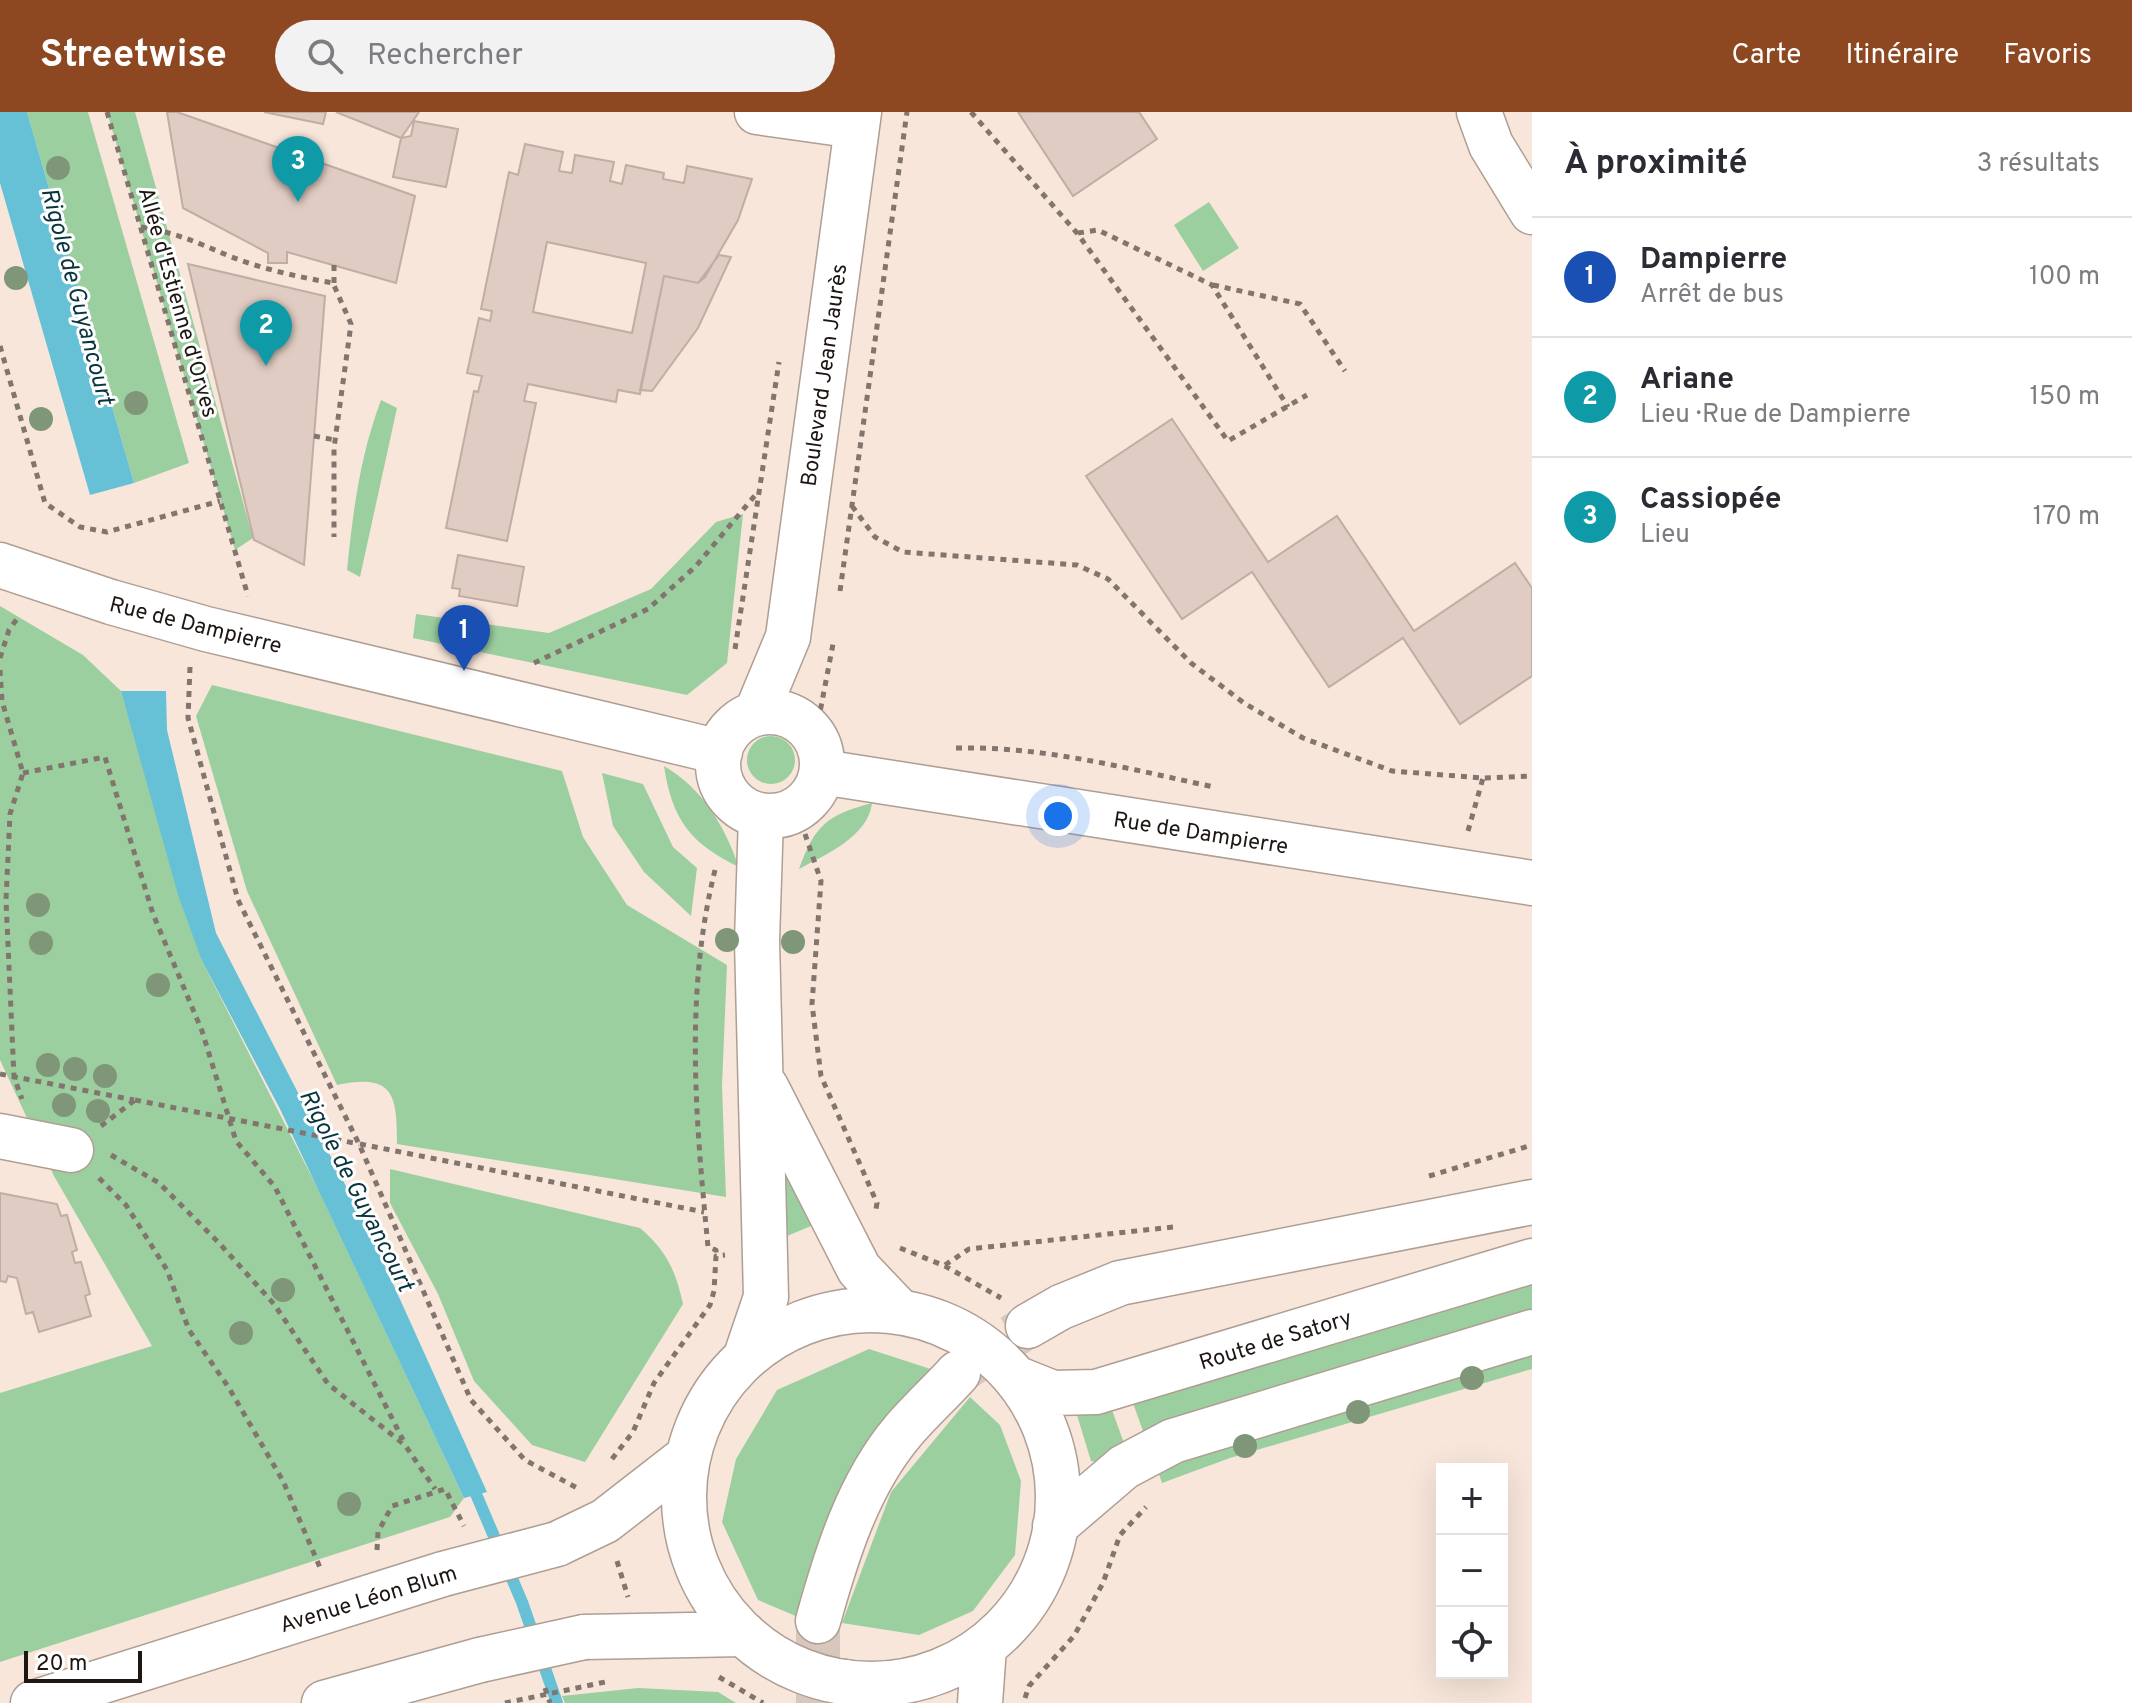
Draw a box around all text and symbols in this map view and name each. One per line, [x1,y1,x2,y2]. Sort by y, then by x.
search box [275,20,835,92]
text: Streetwise [40,32,227,81]
icon: search [303,34,347,78]
text: Rechercher [367,38,523,75]
text: Carte [1732,38,1801,74]
text: Itinéraire [1845,38,1959,74]
text: Favoris [2003,38,2092,74]
pin: 3 [272,136,324,202]
text: À proximité [1564,143,1747,186]
text: 3 résultats [1977,148,2100,181]
street label: Allée d'Estienne d'Orves [131,184,222,421]
water label: Rigole de Guyancourt [33,185,120,410]
text: Dampierre [1640,242,1787,279]
text: 1 [1585,261,1595,294]
text: 100 m [2029,261,2100,294]
street label: Boulevard Jean Jaurès [796,262,854,488]
text: Arrêt de bus [1640,279,1784,312]
pin: 2 [240,300,292,366]
text: Ariane [1640,362,1734,399]
text: 2 [1582,381,1598,414]
text: 150 m [2029,381,2100,414]
text: Lieu · Rue de Dampierre [1640,399,1911,432]
text: Cassiopée [1640,482,1782,519]
text: 3 [1582,501,1598,534]
text: 170 m [2033,501,2100,534]
text: Lieu [1640,519,1690,552]
street label: Rue de Dampierre [106,592,284,661]
pin: 1 [438,605,490,671]
your location [1038,796,1078,836]
street label: Rue de Dampierre [1111,807,1290,862]
water label: Rigole de Guyancourt [291,1085,420,1299]
street label: Route de Satory [1196,1305,1355,1377]
map controls [1436,1463,1508,1679]
button: + [1436,1463,1508,1535]
button: − [1436,1535,1508,1607]
street label: Avenue Léon Blum [277,1561,461,1640]
button: locate [1436,1607,1508,1679]
scale bar [24,1647,142,1683]
text: 20 m [36,1651,87,1678]

